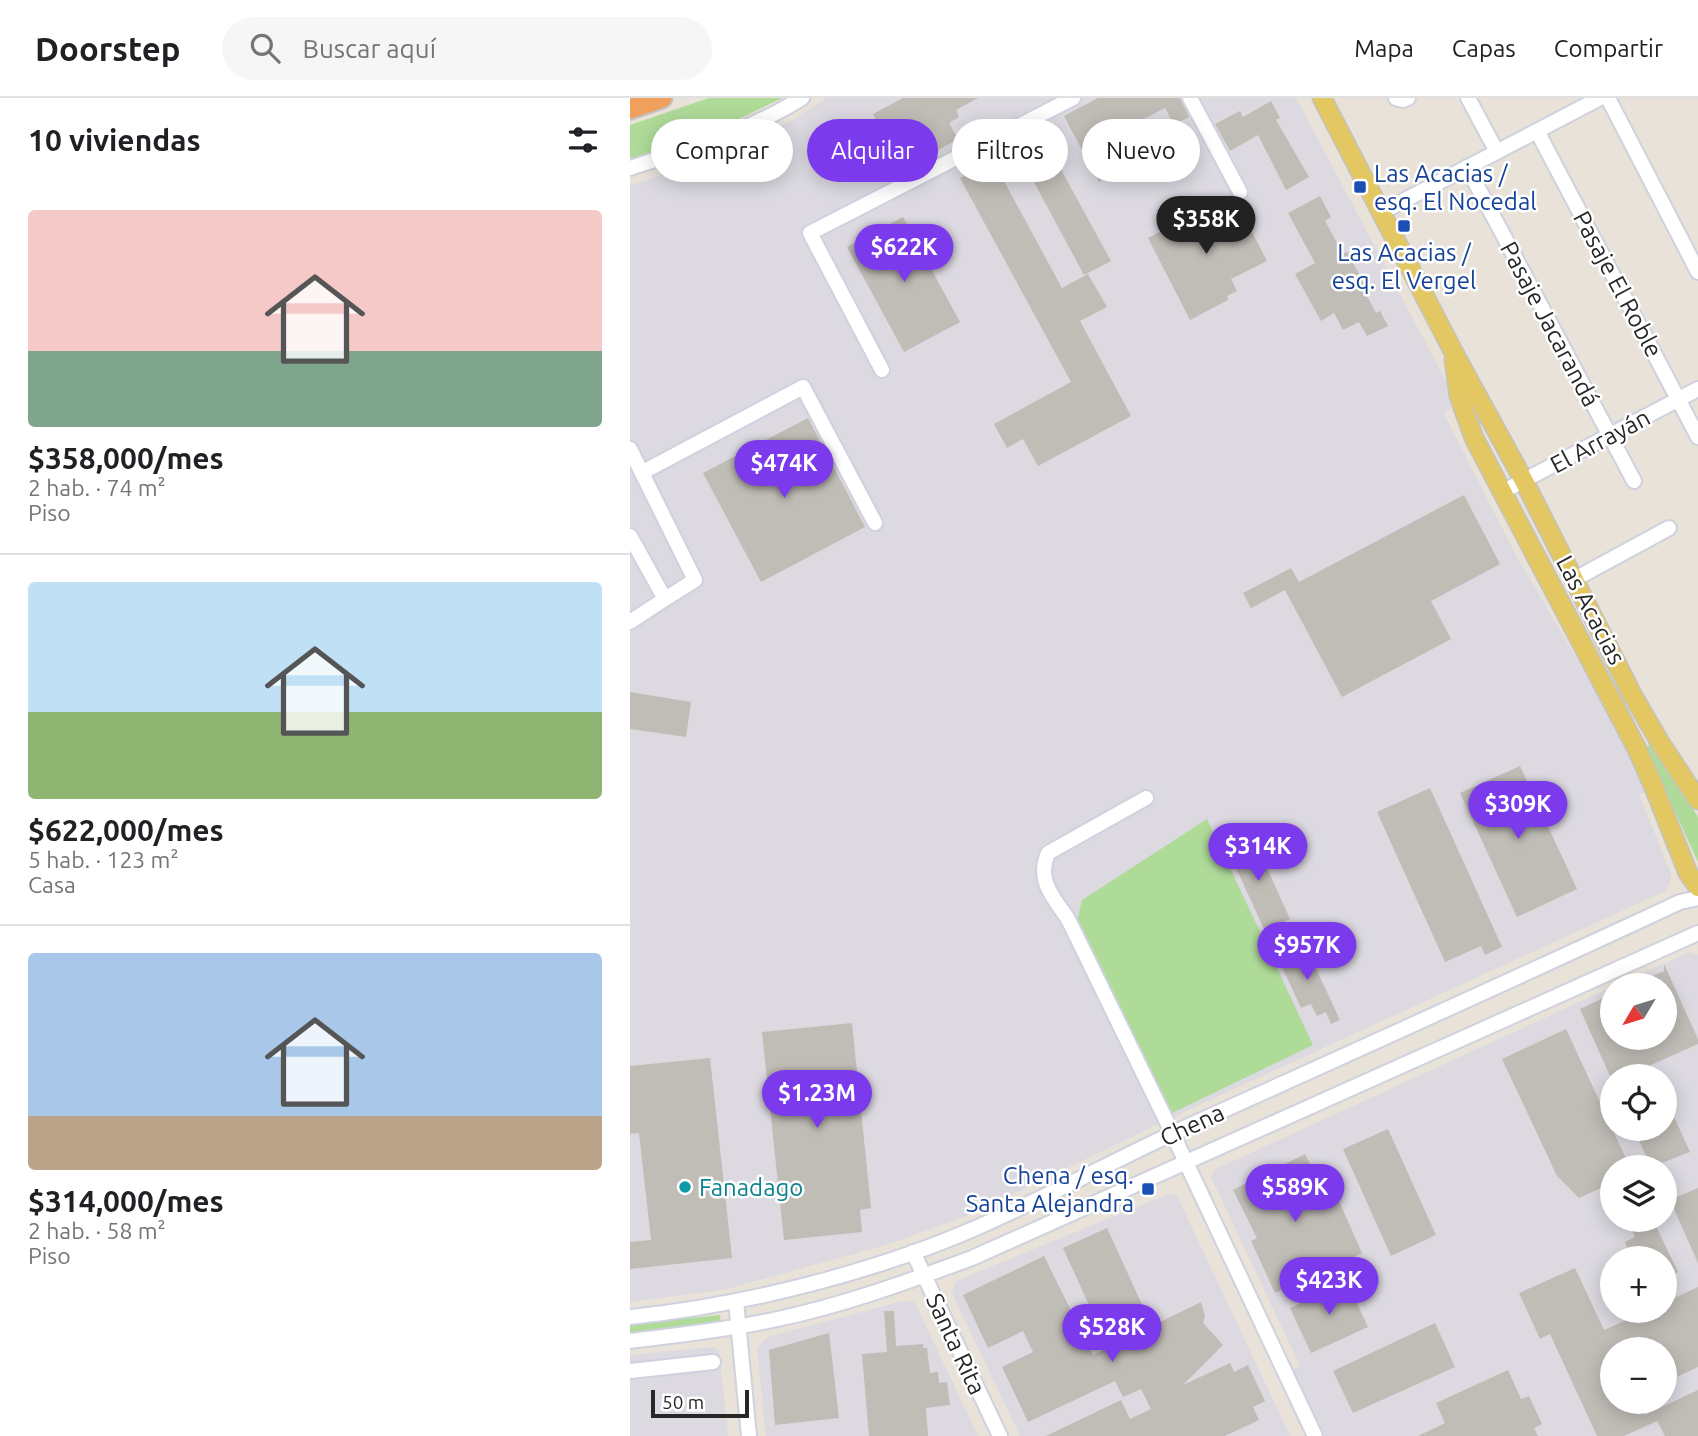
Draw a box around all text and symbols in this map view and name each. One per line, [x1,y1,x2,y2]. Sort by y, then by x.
search box [222,17,712,80]
icon: search [246,29,284,67]
text: Doorstep [35,30,180,67]
text: Buscar aquí [302,34,436,63]
text: Mapa [1354,35,1414,62]
text: Capas [1452,35,1516,62]
text: Compartir [1554,35,1663,62]
chip: Comprar [651,119,793,182]
chip: Alquilar [807,119,938,182]
chip: Filtros [952,119,1068,182]
chip: Nuevo [1082,119,1200,182]
icon: filters [564,121,602,159]
text: 10 viviendas [28,123,201,157]
place label: Las Acacias / esq. El Nocedal [1374,160,1537,215]
marker: Las Acacias / esq. El Nocedal [1352,179,1368,195]
pin: $358K [1157,197,1255,256]
text: $358K [1172,206,1240,231]
street label: Pasaje El Roble [1568,206,1668,362]
marker: Las Acacias / esq. El Vergel [1396,218,1412,234]
pin: $622K [855,225,953,284]
text: $622K [870,234,938,259]
street label: Pasaje Jacarandá [1495,237,1605,411]
place label: Las Acacias / esq. El Vergel [1332,239,1476,294]
icon: home [252,256,378,382]
street label: El Arrayán [1546,404,1654,478]
pin: $474K [735,440,833,500]
text: $358,000/mes [28,441,224,475]
text: $474K [750,450,818,475]
text: 2 hab. · 74 m² [28,475,166,500]
text: Piso [28,500,71,525]
street label: Las Acacias [1551,551,1631,669]
icon: home [252,628,378,754]
pin: $309K [1469,782,1567,841]
text: $309K [1484,791,1552,816]
text: $622,000/mes [28,813,224,847]
pin: $314K [1209,824,1307,883]
text: $314K [1224,833,1292,858]
text: 5 hab. · 123 m² [28,847,179,872]
text: Casa [28,872,76,897]
pin: $957K [1258,922,1356,982]
text: $957K [1273,932,1341,957]
north arrow [1600,973,1676,1050]
map controls [1600,973,1677,1414]
icon: home [252,999,378,1125]
button: locate [1600,1064,1677,1141]
pin: $1.23M [760,1070,874,1130]
text: $1.23M [778,1080,856,1105]
street label: Chena [1156,1098,1228,1152]
button: layers [1600,1155,1677,1232]
place label: Chena / esq. Santa Alejandra [966,1162,1134,1217]
pin: $589K [1246,1164,1344,1224]
place label: Fanadago [699,1174,803,1201]
text: $589K [1261,1174,1329,1199]
marker: Fanadago [677,1179,693,1195]
marker: Chena / esq. Santa Alejandra [1140,1181,1156,1197]
text: $314,000/mes [28,1184,224,1218]
text: 2 hab. · 58 m² [28,1218,166,1243]
text: Piso [28,1243,71,1268]
button: + [1600,1246,1677,1323]
pin: $423K [1280,1258,1378,1317]
text: $423K [1295,1267,1363,1292]
street label: Santa Rita [921,1289,991,1399]
pin: $528K [1063,1304,1161,1364]
text: $528K [1078,1314,1146,1339]
button: − [1600,1337,1677,1414]
scale bar [651,1387,749,1419]
text: 50 m [662,1391,704,1413]

